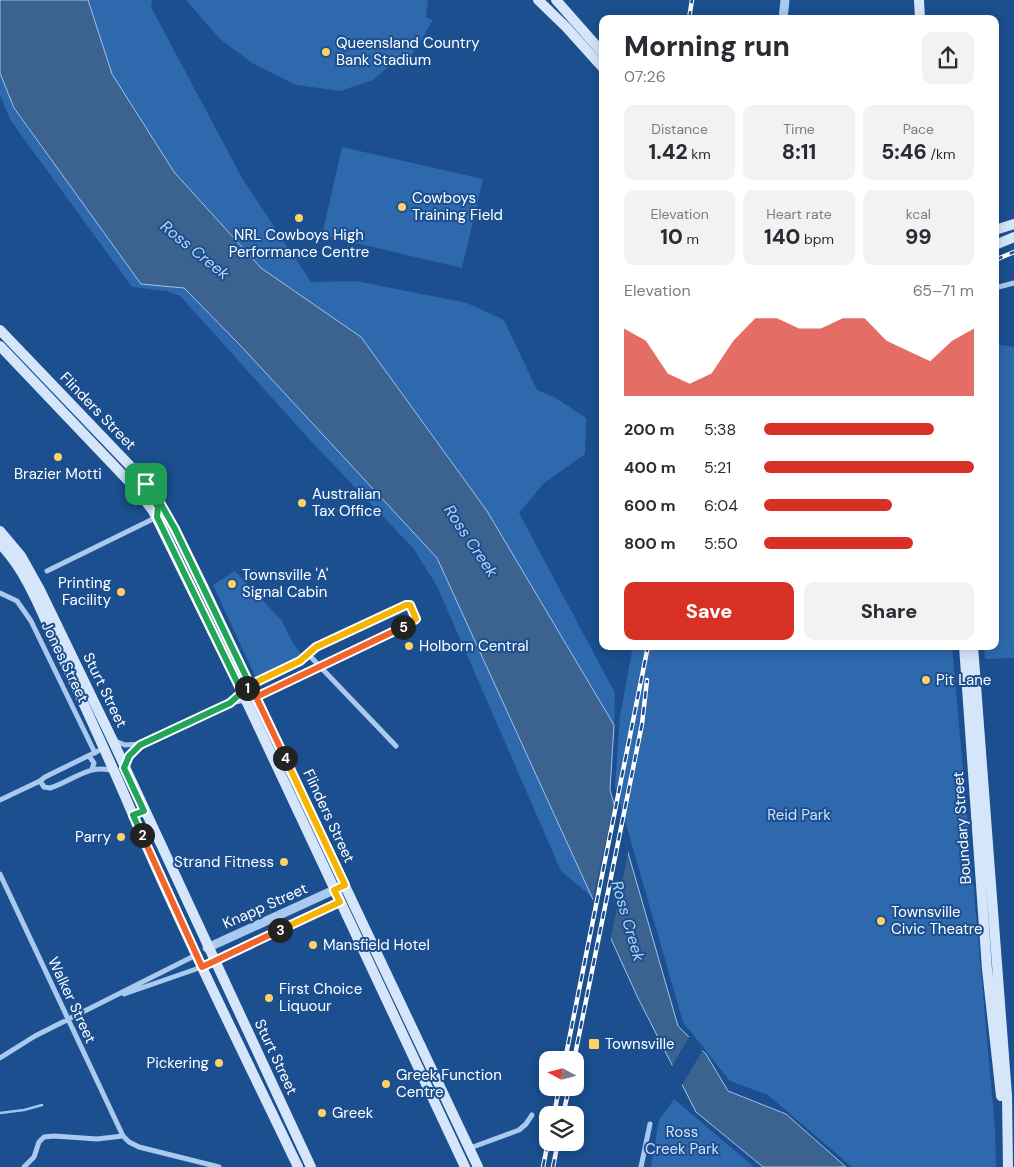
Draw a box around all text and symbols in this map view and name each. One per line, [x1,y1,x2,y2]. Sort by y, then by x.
text: Morning run [624,28,790,65]
button: share [922,32,974,84]
place label: Queensland Country Bank Stadium [336,33,480,70]
marker: Queensland Country Bank Stadium [320,46,332,58]
text: 07:26 [624,66,666,87]
text: Distance [651,120,708,138]
text: Time [783,120,815,138]
text: Pace [903,120,934,138]
text: 1.42 [649,138,688,166]
text: 8:11 [782,138,816,166]
text: 5:46 [881,138,927,166]
text: km [688,145,711,163]
text: /km [927,145,956,163]
place label: Cowboys Training Field [412,188,503,225]
marker: Cowboys Training Field [396,201,408,213]
text: Elevation [650,205,709,223]
text: Heart rate [766,205,832,223]
text: kcal [906,205,931,223]
marker: NRL Cowboys High Performance Centre [293,212,305,224]
water label: Ross Creek [156,216,235,285]
text: 10 [660,223,683,251]
text: 140 [764,223,800,251]
text: 99 [905,223,932,251]
place label: NRL Cowboys High Performance Centre [229,225,369,262]
text: m [683,230,699,248]
text: bpm [800,230,834,248]
text: Elevation [624,280,691,301]
text: 65–71 m [913,280,974,301]
street label: Flinders Street [56,368,140,454]
text: 200 m [624,419,675,440]
text: 5:38 [704,419,736,440]
marker: Brazier Motti [52,451,64,463]
text: 400 m [624,457,676,478]
text: 5:21 [704,457,731,478]
pin [125,463,167,505]
place label: Brazier Motti [14,464,102,484]
icon: arrive [132,470,160,498]
place label: Australian Tax Office [312,484,381,521]
text: 600 m [624,495,676,516]
text: 6:04 [704,495,738,516]
marker: Australian Tax Office [296,497,308,509]
water label: Ross Creek [439,501,503,582]
text: 800 m [624,533,675,554]
text: 5:50 [704,533,738,554]
place label: Townsville 'A' Signal Cabin [242,565,328,602]
place label: Printing Facility [58,573,112,610]
marker: Townsville 'A' Signal Cabin [226,578,238,590]
button: Save [624,582,794,640]
button: Share [804,582,974,640]
marker: Printing Facility [115,586,127,598]
pin: 5 [390,614,416,640]
street label: Jones Street [37,618,93,706]
text: 5 [399,618,408,636]
place label: Holborn Central [419,636,529,656]
marker: Holborn Central [403,640,415,652]
street label: Sturt Street [78,649,132,731]
place label: Pit Lane [936,670,991,690]
marker: Pit Lane [920,674,932,686]
pin: 1 [234,676,260,700]
text: 1 [245,679,250,697]
pin: 4 [272,746,298,770]
text: 4 [281,749,290,767]
street label: Flinders Street [299,766,359,866]
street label: Boundary Street [948,771,976,885]
park label: Reid Park [767,805,831,825]
pin: 2 [130,822,154,848]
text: 2 [138,826,147,844]
place label: Parry [75,827,112,847]
marker: Parry [115,831,127,843]
place label: Strand Fitness [174,852,274,872]
marker: Strand Fitness [278,856,290,868]
street label: Knapp Street [219,878,311,934]
water label: Ross Creek [606,878,650,965]
place label: Townsville Civic Theatre [891,902,983,939]
marker: Townsville Civic Theatre [875,915,887,927]
pin: 3 [268,918,292,942]
text: 3 [276,921,285,939]
place label: Mansfield Hotel [323,935,430,955]
marker: Mansfield Hotel [307,939,319,951]
street label: Walker Street [43,954,101,1046]
place label: First Choice Liquour [279,979,362,1016]
marker: First Choice Liquour [263,992,275,1004]
street label: Sturt Street [250,1016,302,1098]
place label: Townsville [605,1034,675,1054]
marker: Townsville [587,1037,601,1051]
north arrow [539,1051,584,1096]
map controls [539,1051,584,1151]
place label: Pickering [146,1053,209,1073]
marker: Pickering [213,1057,225,1069]
place label: Greek Function Centre [396,1065,502,1102]
marker: Greek Function Centre [380,1078,392,1090]
place label: Greek [332,1103,374,1123]
button: layers [539,1106,584,1151]
marker: Greek [316,1107,328,1119]
park label: Ross Creek Park [645,1122,720,1159]

